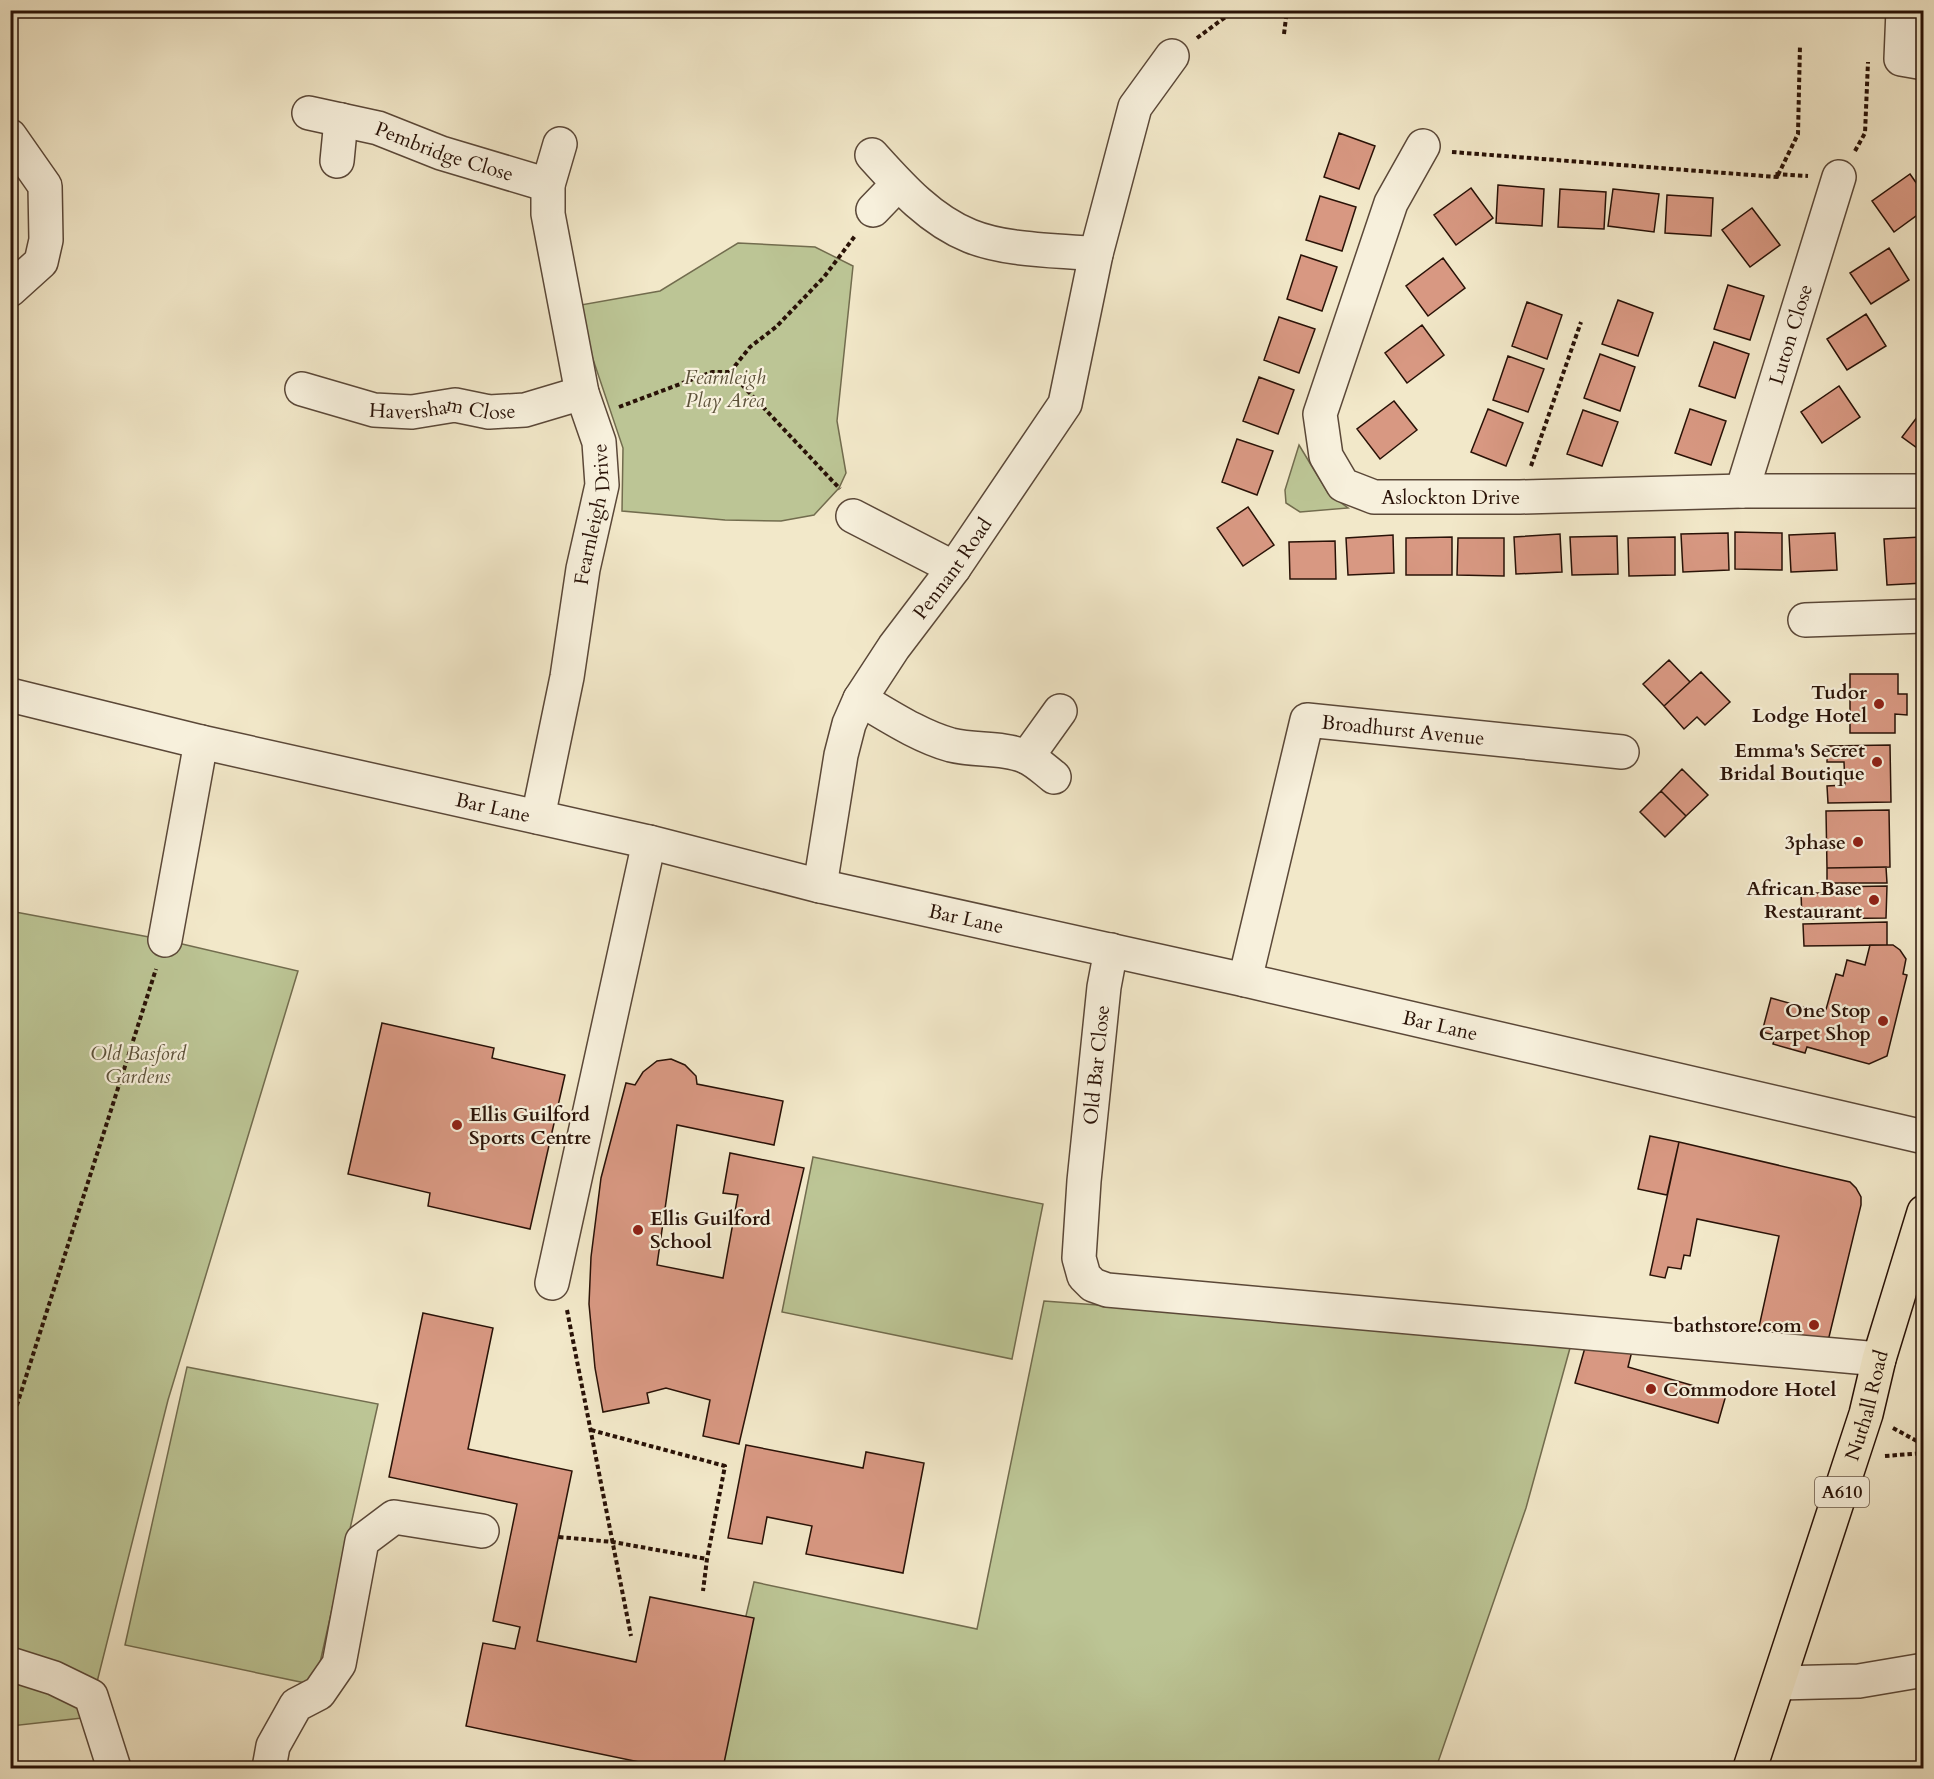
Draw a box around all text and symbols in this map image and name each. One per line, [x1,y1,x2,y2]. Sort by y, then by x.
street label: Pembridge Close [371,115,517,188]
street label: Luton Close [1763,281,1819,388]
park label: Fearnleigh Play Area [684,364,766,414]
street label: Haversham Close [369,391,516,426]
street label: Fearnleigh Drive [568,443,616,587]
street label: Aslockton Drive [1381,484,1520,511]
street label: Pennant Road [907,512,999,625]
place label: Tudor Lodge Hotel [1752,679,1868,729]
marker: Tudor Lodge Hotel [1872,697,1886,711]
street label: Broadhurst Avenue [1320,709,1486,752]
place label: Emma's Secret Bridal Boutique [1719,737,1865,787]
marker: Emma's Secret Bridal Boutique [1870,755,1884,769]
street label: Bar Lane [453,786,533,829]
place label: 3phase [1785,829,1846,856]
marker: 3phase [1851,835,1865,849]
place label: African Base Restaurant [1746,875,1862,925]
marker: African Base Restaurant [1867,893,1881,907]
street label: Bar Lane [926,897,1006,940]
place label: One Stop Carpet Shop [1759,997,1871,1047]
street label: Old Bar Close [1077,1004,1116,1126]
street label: Bar Lane [1400,1004,1480,1047]
marker: One Stop Carpet Shop [1876,1014,1890,1028]
park label: Old Basford Gardens [90,1040,187,1090]
place label: Ellis Guilford Sports Centre [469,1101,591,1151]
marker: Ellis Guilford Sports Centre [450,1118,464,1132]
place label: Ellis Guilford School [650,1205,772,1255]
marker: Ellis Guilford School [631,1223,645,1237]
place label: bathstore.com [1673,1312,1803,1339]
marker: bathstore.com [1807,1318,1821,1332]
street label: Nuthall Road [1839,1347,1895,1464]
place label: Commodore Hotel [1663,1376,1837,1403]
marker: Commodore Hotel [1644,1382,1658,1396]
road number: A610 [1815,1477,1869,1507]

